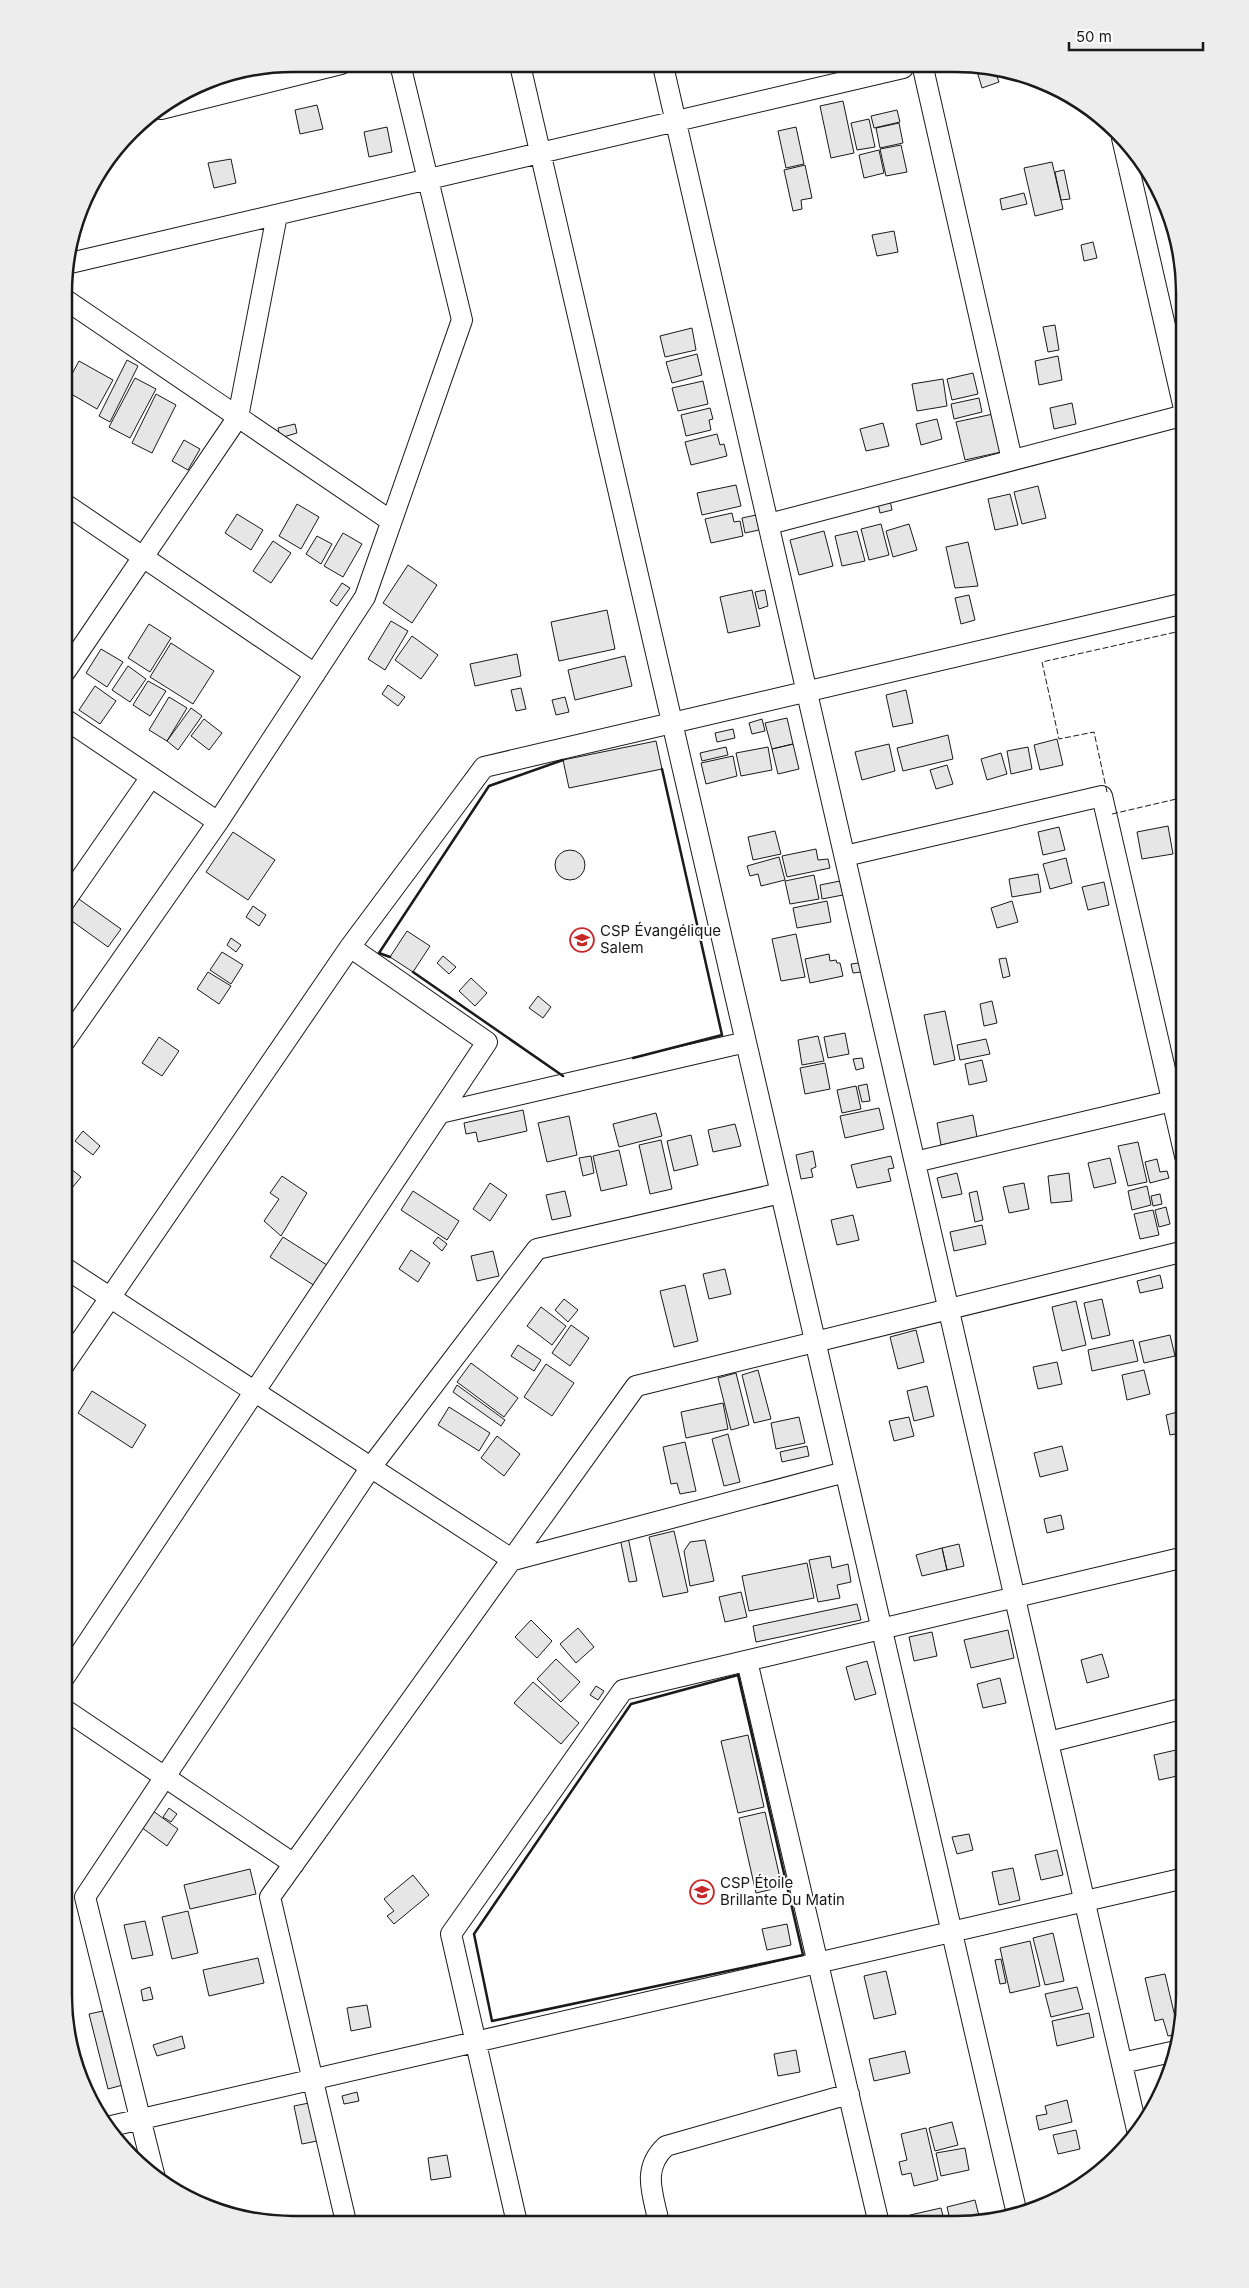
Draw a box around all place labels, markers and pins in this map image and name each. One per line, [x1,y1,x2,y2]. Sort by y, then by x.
place label: CSP Évangélique Salem [600,921,721,957]
school or university icon: CSP Évangélique Salem [569,927,595,953]
place label: CSP Étoile Brillante Du Matin [720,1873,845,1909]
school or university icon: CSP Étoile Brillante Du Matin [689,1879,715,1905]

